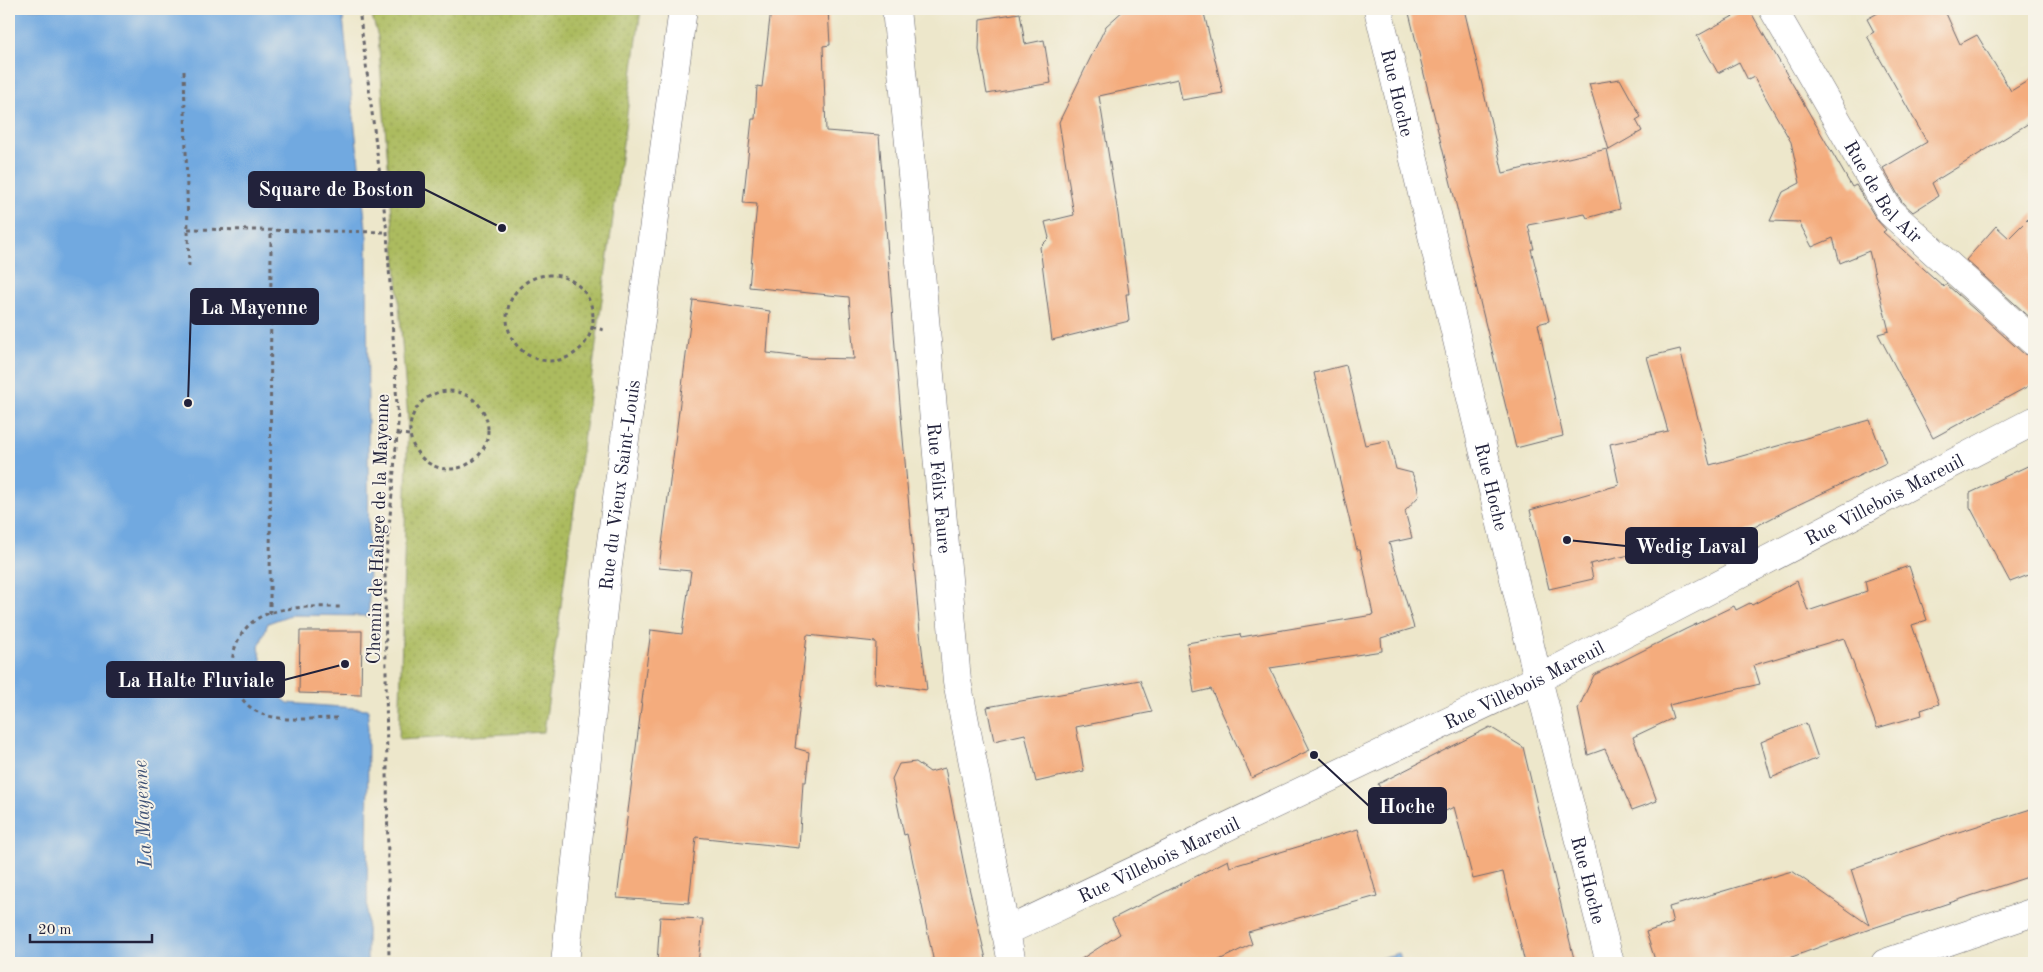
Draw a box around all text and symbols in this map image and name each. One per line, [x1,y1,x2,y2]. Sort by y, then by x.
street label: Rue Hoche [1376,47,1415,139]
street label: Rue de Bel Air [1839,138,1925,248]
callout: Square de Boston [249,172,424,207]
text: Square de Boston [259,181,413,201]
callout: La Mayenne [191,289,318,324]
text: La Mayenne [200,299,308,319]
street label: Rue du Vieux Saint-Louis [598,379,645,592]
street label: Chemin de Halage de la Mayenne [365,393,394,665]
street label: Rue Félix Faure [922,422,953,554]
street label: Rue Hoche [1470,441,1509,533]
street label: Rue Villebois Mareuil [1803,452,1968,550]
callout: Wedig Laval [1626,528,1757,563]
text: Wedig Laval [1635,538,1747,558]
street label: Rue Villebois Mareuil [1442,639,1608,734]
callout: La Halte Fluviale [107,662,284,697]
text: La Halte Fluviale [117,672,275,692]
water label: La Mayenne [131,759,157,869]
callout: Hoche [1369,788,1446,823]
text: Hoche [1379,798,1435,818]
street label: Rue Villebois Mareuil [1076,815,1243,908]
street label: Rue Hoche [1566,835,1607,926]
scale bar [30,912,152,944]
text: 20 m [38,923,72,938]

